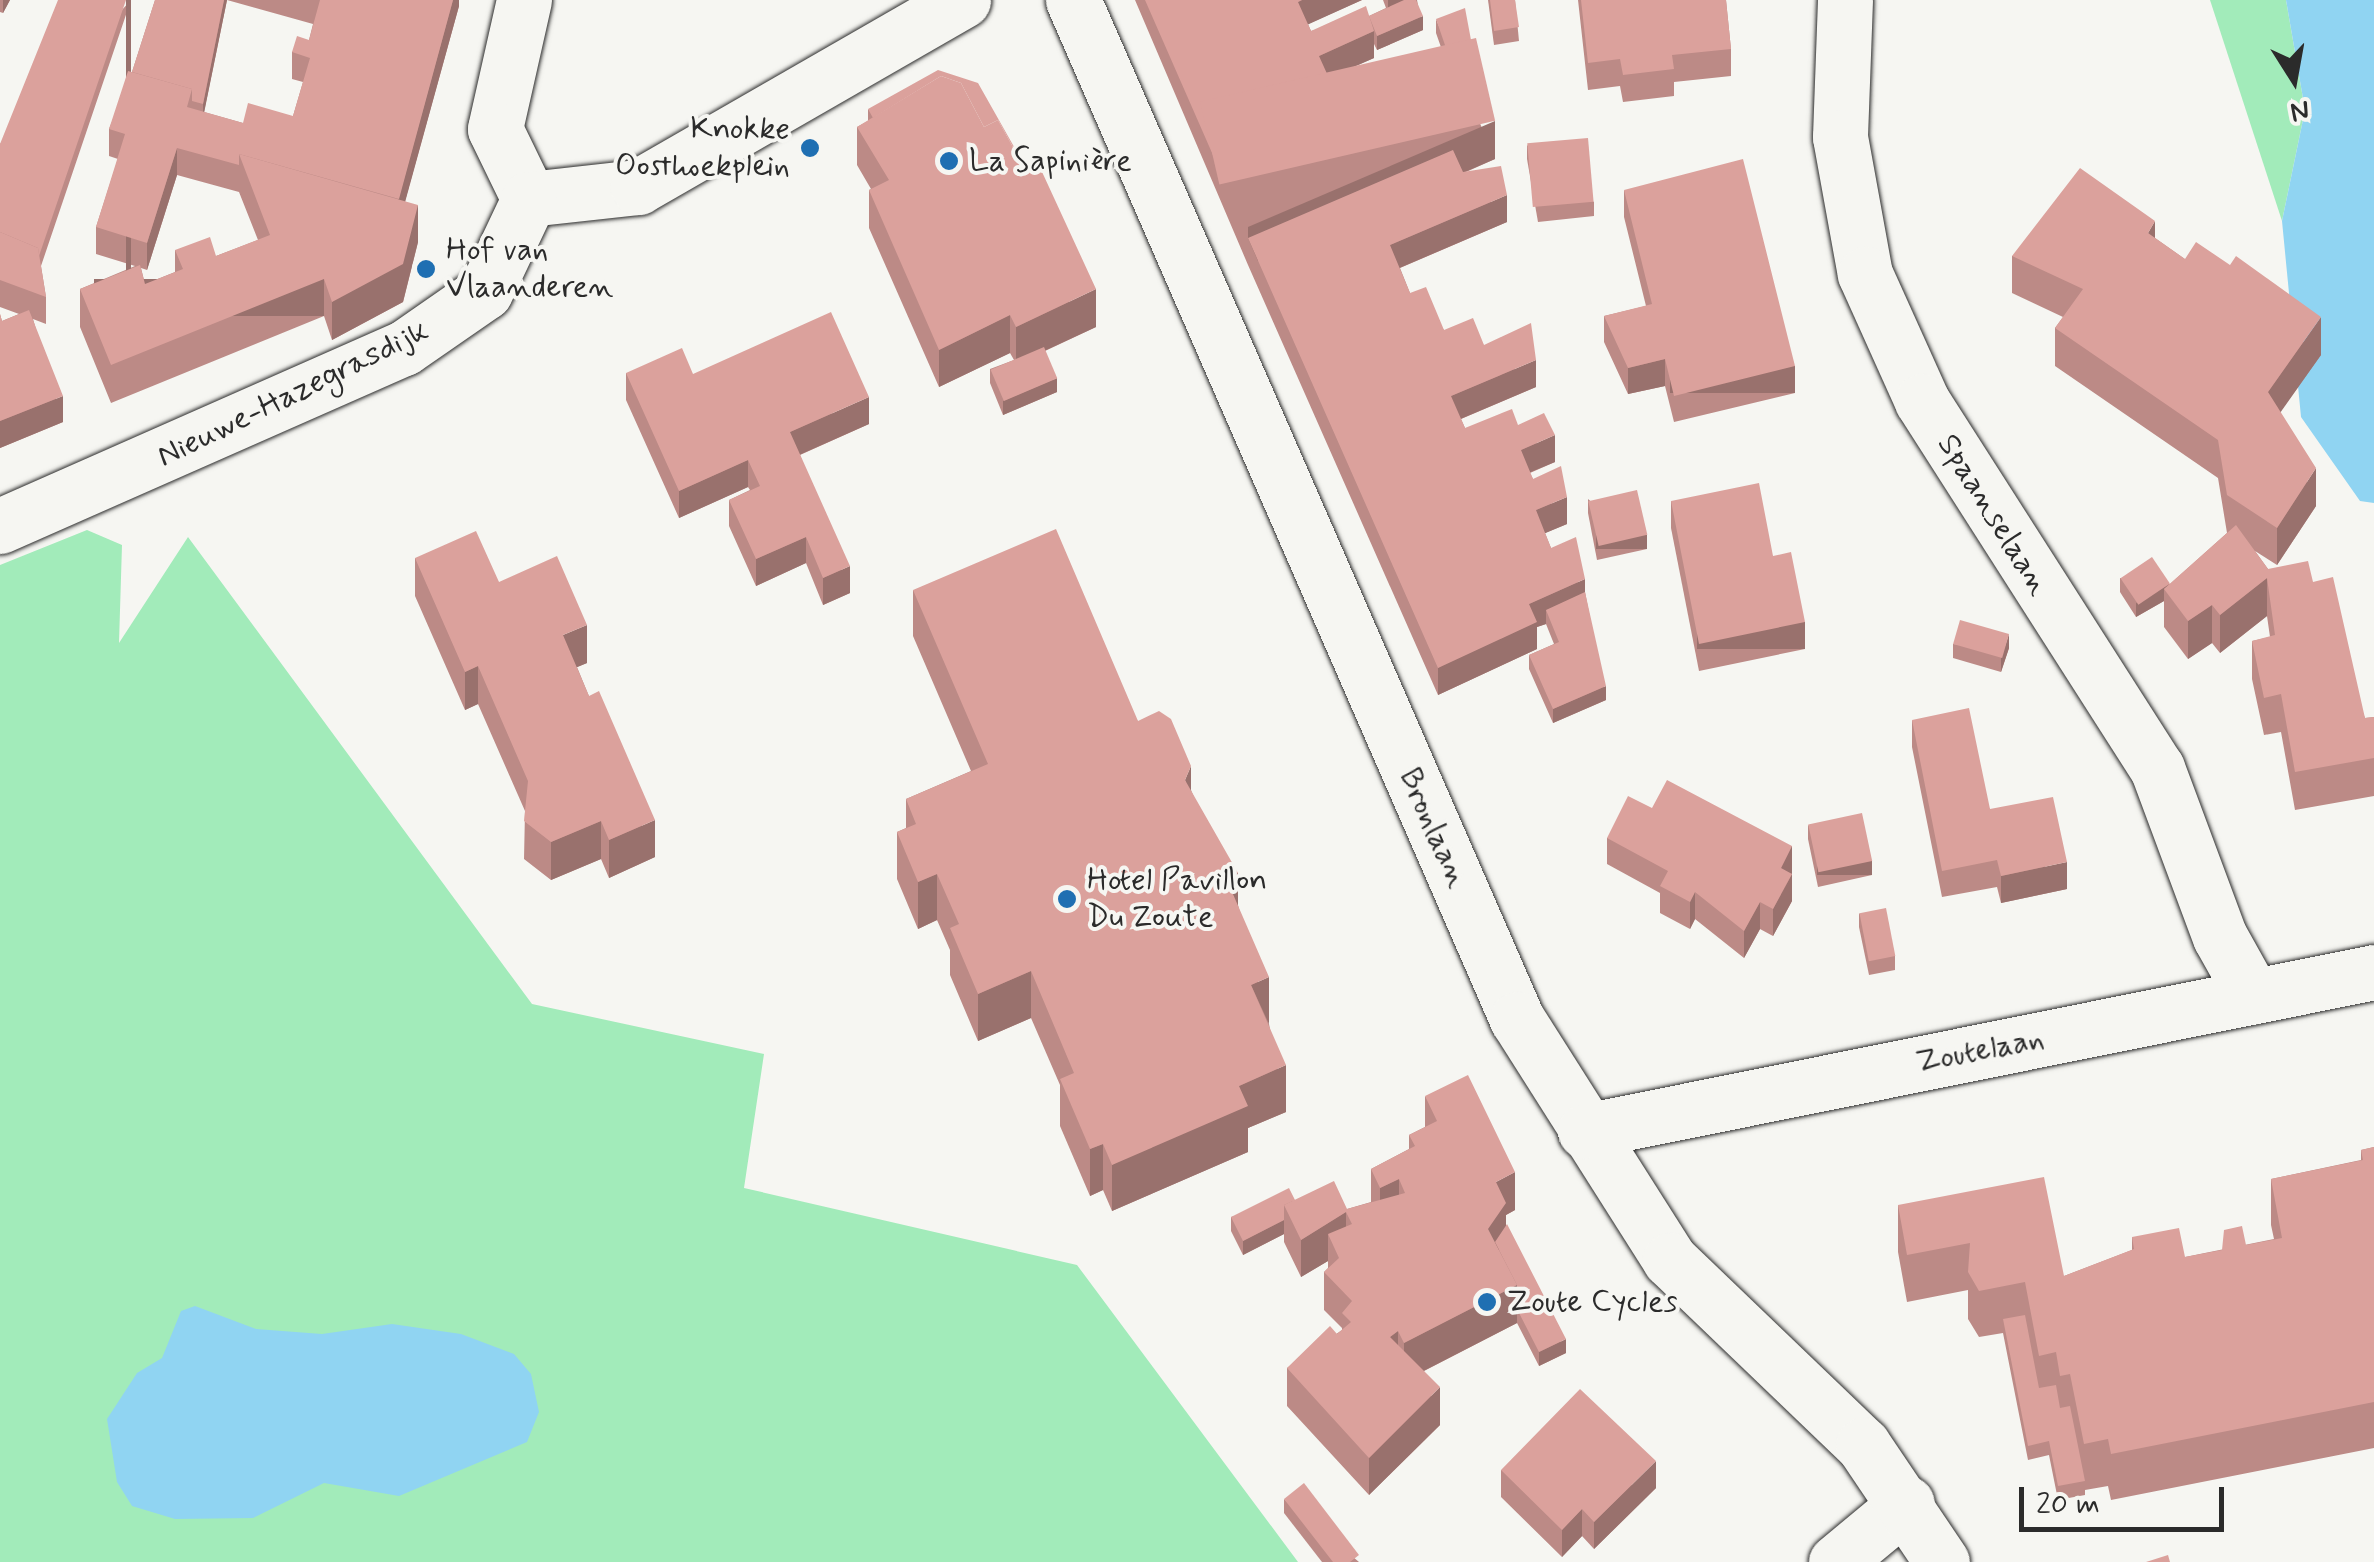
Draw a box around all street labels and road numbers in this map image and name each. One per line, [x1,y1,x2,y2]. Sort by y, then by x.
street label: Nieuwe-Hazegrasdijk [151,312,435,476]
street label: Spaanselaan [1928,427,2058,603]
street label: Bronlaan [1390,762,1476,894]
street label: Zoutelaan [1913,1020,2047,1082]

